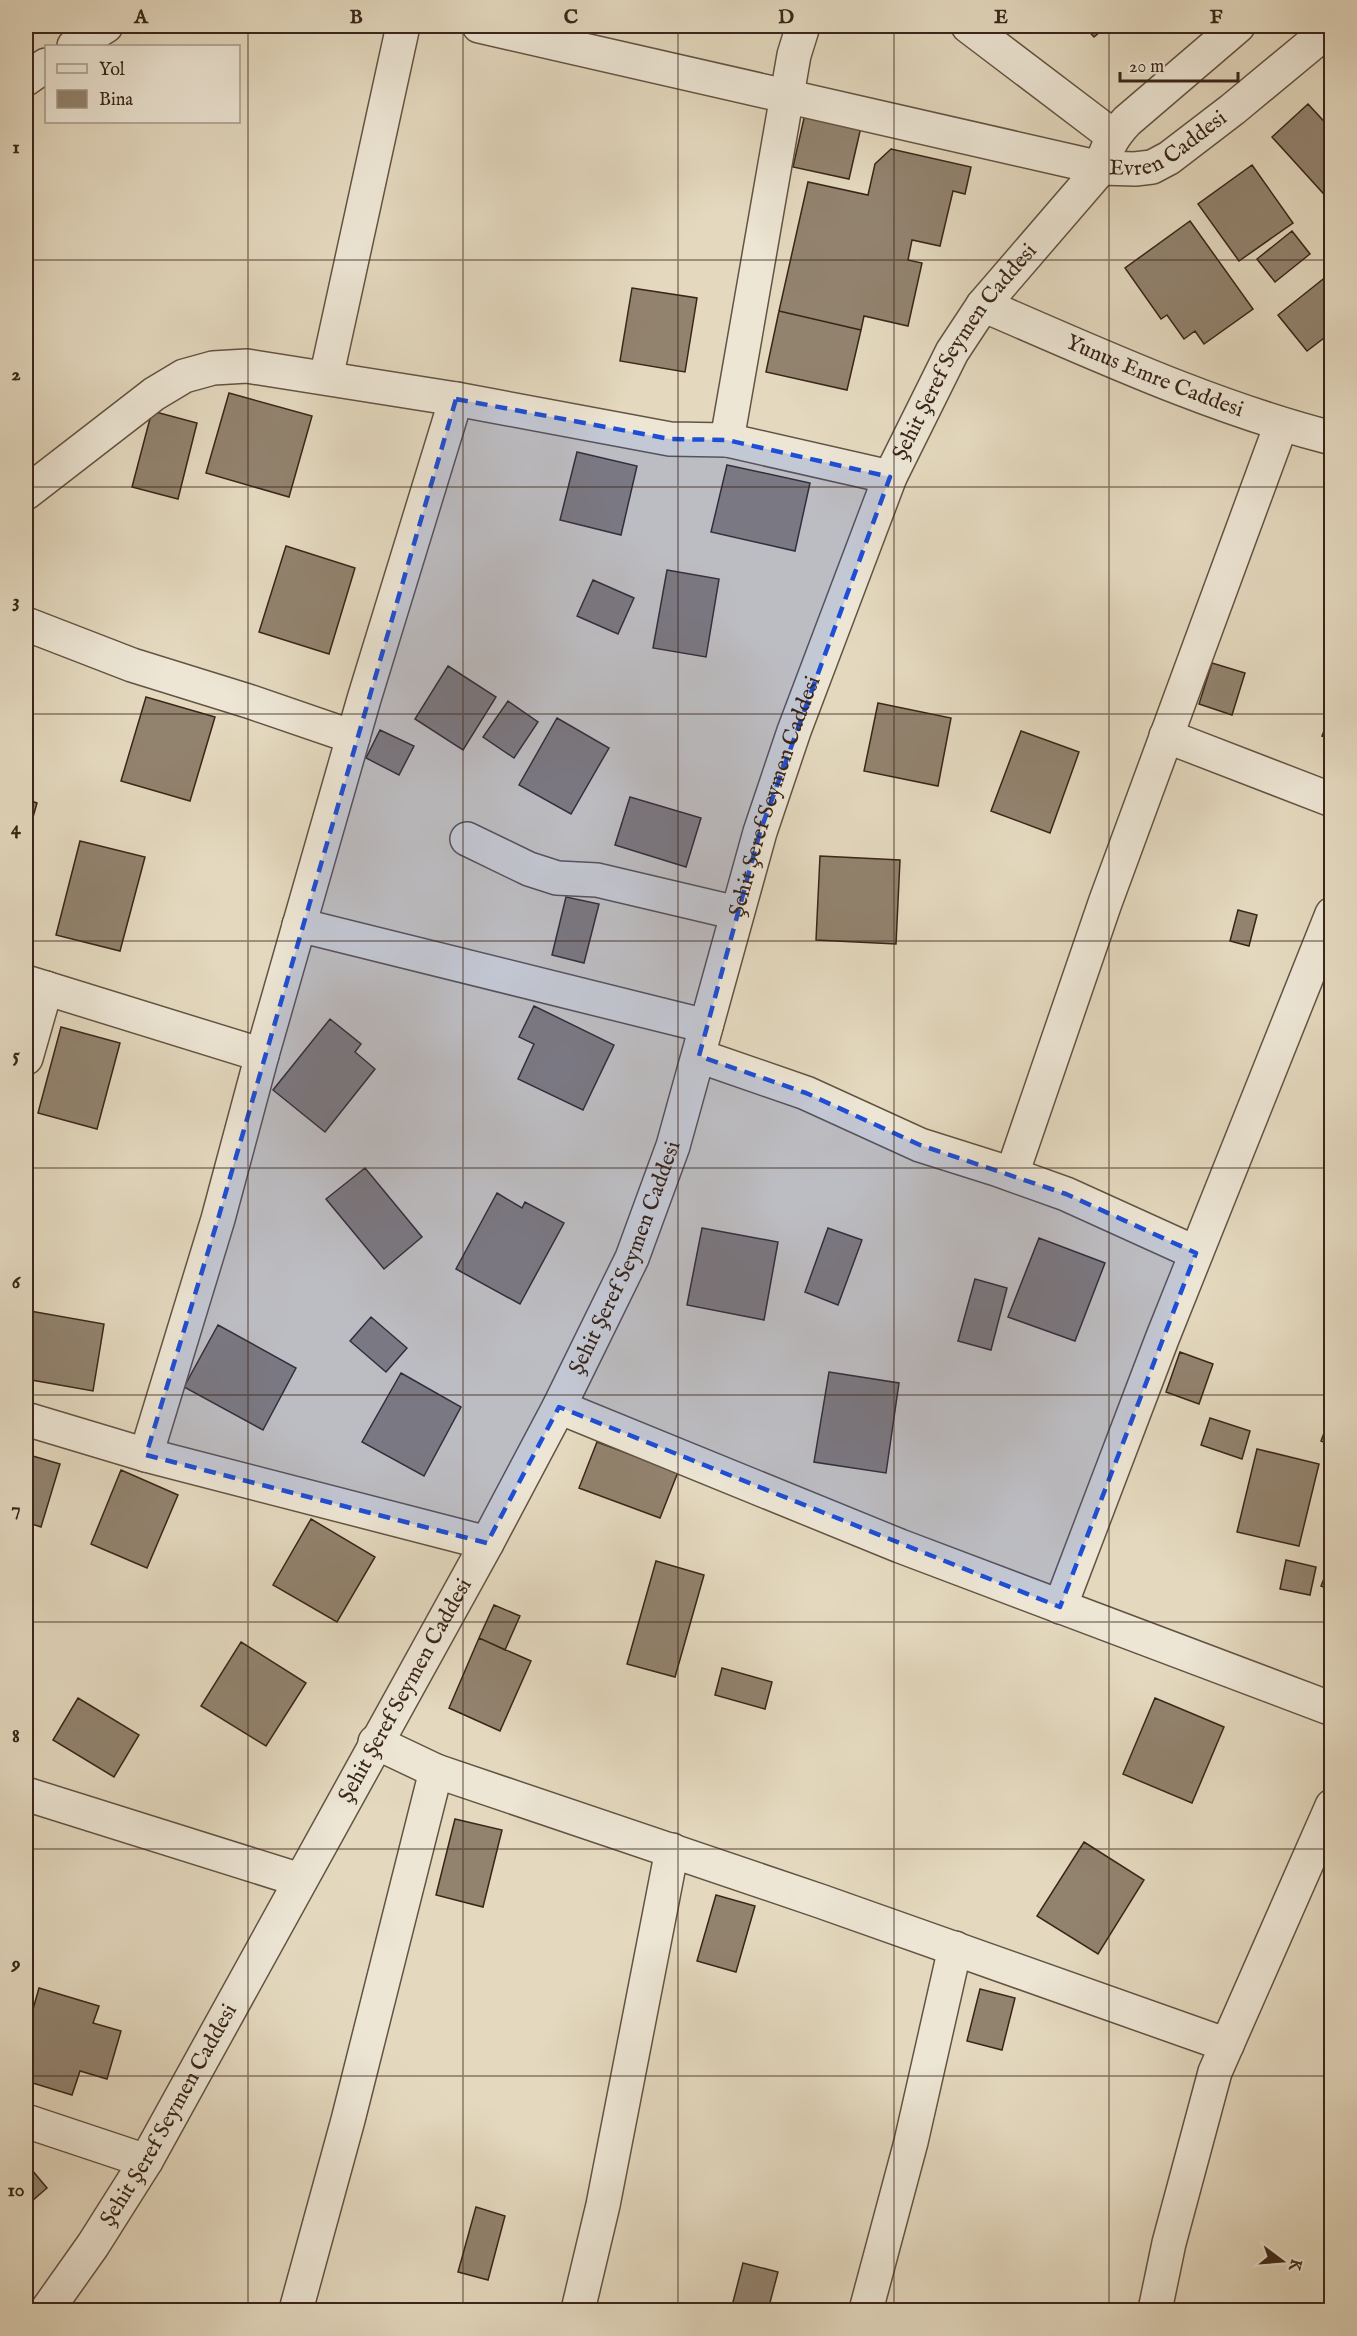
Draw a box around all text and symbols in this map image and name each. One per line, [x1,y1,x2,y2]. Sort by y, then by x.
text: A [133,5,149,30]
text: B [349,5,363,30]
text: C [564,5,578,30]
text: D [778,5,794,30]
text: E [994,5,1008,30]
text: F [1210,5,1223,30]
legend [45,45,240,123]
scale bar [1120,45,1238,83]
text: 20 m [1129,56,1164,79]
text: Yol [99,59,125,82]
text: Bina [99,89,133,112]
street label: Evren Caddesi [1109,104,1233,183]
text: 1 [12,135,20,160]
street label: Şehit Şeref Seymen Caddesi [886,238,1043,465]
street label: Yunus Emre Caddesi [1062,329,1247,424]
text: 2 [11,362,21,387]
text: 3 [12,589,20,614]
street label: Şehit Şeref Seymen Caddesi [723,672,828,920]
text: 4 [11,816,22,841]
text: 5 [12,1043,20,1068]
street label: Şehit Şeref Seymen Caddesi [563,1138,688,1380]
text: 6 [12,1270,22,1295]
text: 7 [11,1497,21,1522]
street label: Şehit Şeref Seymen Caddesi [332,1574,479,1808]
text: 8 [12,1724,20,1749]
text: 9 [11,1951,21,1976]
street label: Şehit Şeref Seymen Caddesi [94,1999,244,2232]
text: 10 [7,2178,25,2203]
north arrow [1252,2231,1312,2291]
text: K [1283,2256,1306,2274]

